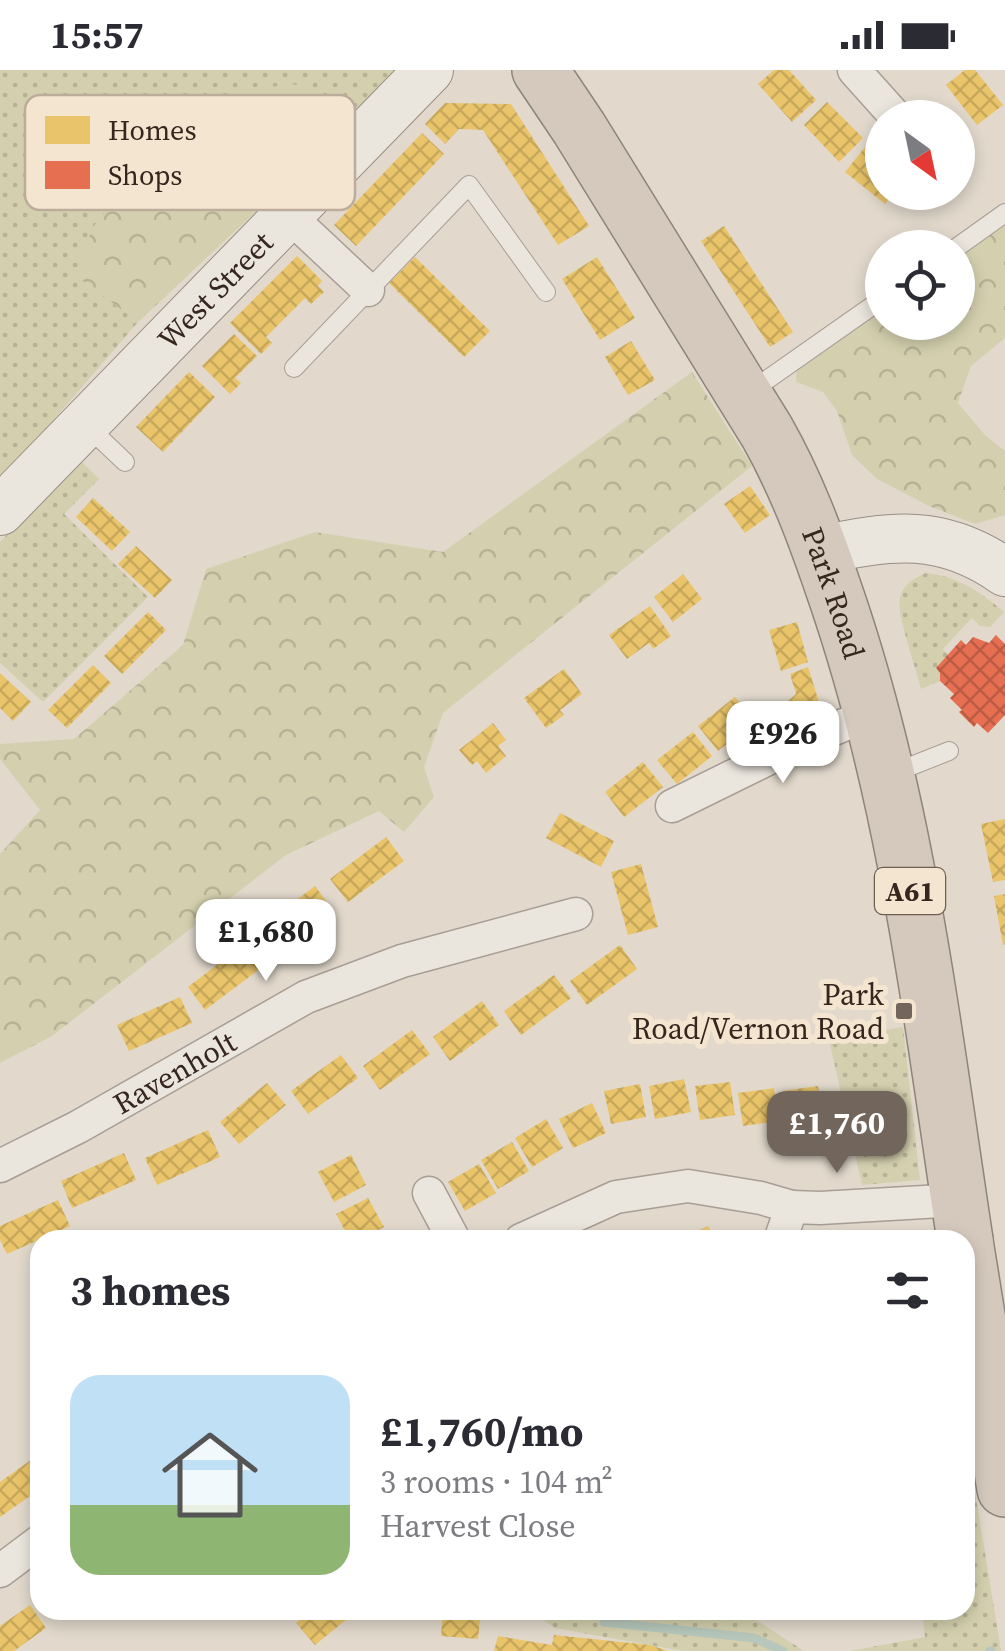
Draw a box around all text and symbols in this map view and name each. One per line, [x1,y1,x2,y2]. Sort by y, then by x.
text: 15:57 [50,9,144,61]
legend [25,95,355,210]
north arrow [865,100,975,210]
map controls [865,100,975,340]
text: Homes [108,111,197,149]
text: Shops [108,156,182,194]
street label: West Street [148,222,282,358]
button: locate [865,230,975,340]
street label: Park Road [793,521,875,664]
pin: £926 [724,701,842,786]
text: £926 [748,711,818,755]
road number: A61 [875,868,945,914]
pin: £1,680 [185,899,347,984]
text: £1,680 [218,909,314,953]
place label: Park Road/Vernon Road [632,974,885,1049]
marker: Park Road/Vernon Road [893,1000,915,1022]
street label: Ravenholt [105,1021,243,1123]
pin: £1,760 [756,1091,918,1176]
text: £1,760 [789,1101,885,1145]
text: 3 homes [70,1261,230,1319]
icon: filters [880,1263,935,1318]
text: £1,760/mo [380,1402,583,1460]
icon: home [150,1415,270,1535]
text: 3 rooms · 104 m² [380,1460,613,1504]
text: Harvest Close [380,1504,576,1548]

